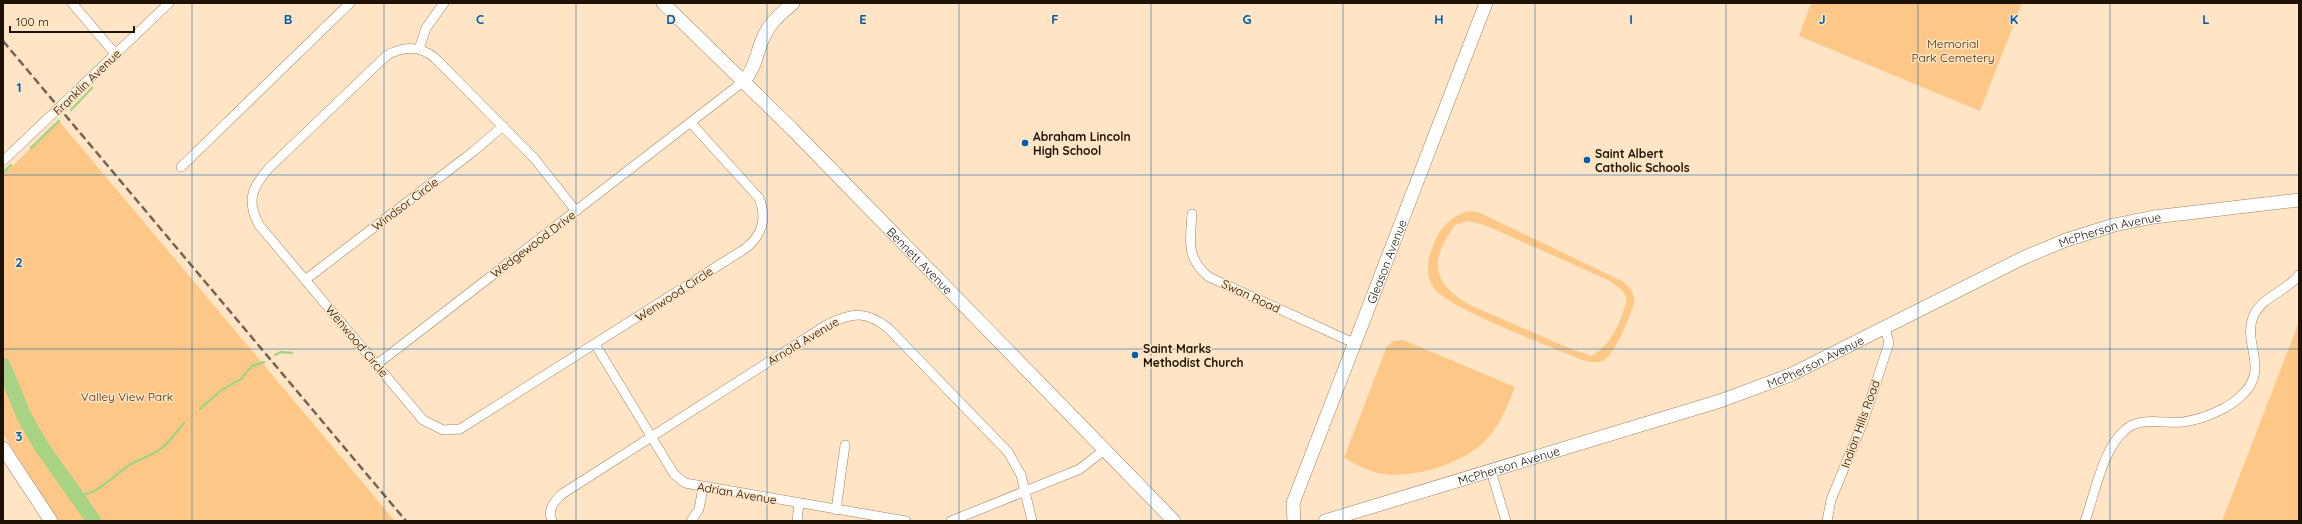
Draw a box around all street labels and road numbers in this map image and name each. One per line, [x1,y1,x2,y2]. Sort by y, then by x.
street label: Franklin Avenue [50,46,124,118]
street label: Windsor Circle [369,174,441,234]
street label: Wedgewood Drive [488,207,579,281]
street label: McPherson Avenue [2056,209,2162,250]
street label: Gleason Avenue [1363,217,1409,306]
street label: Bennett Avenue [884,224,956,297]
street label: Wenwood Circle [632,263,716,325]
street label: Swan Road [1219,276,1283,316]
street label: Wenwood Circle [322,302,392,380]
street label: Arnold Avenue [765,314,842,368]
street label: McPherson Avenue [1765,332,1866,391]
street label: Indian Hills Road [1837,378,1883,470]
street label: McPherson Avenue [1456,443,1562,488]
street label: Adrian Avenue [696,479,778,507]

